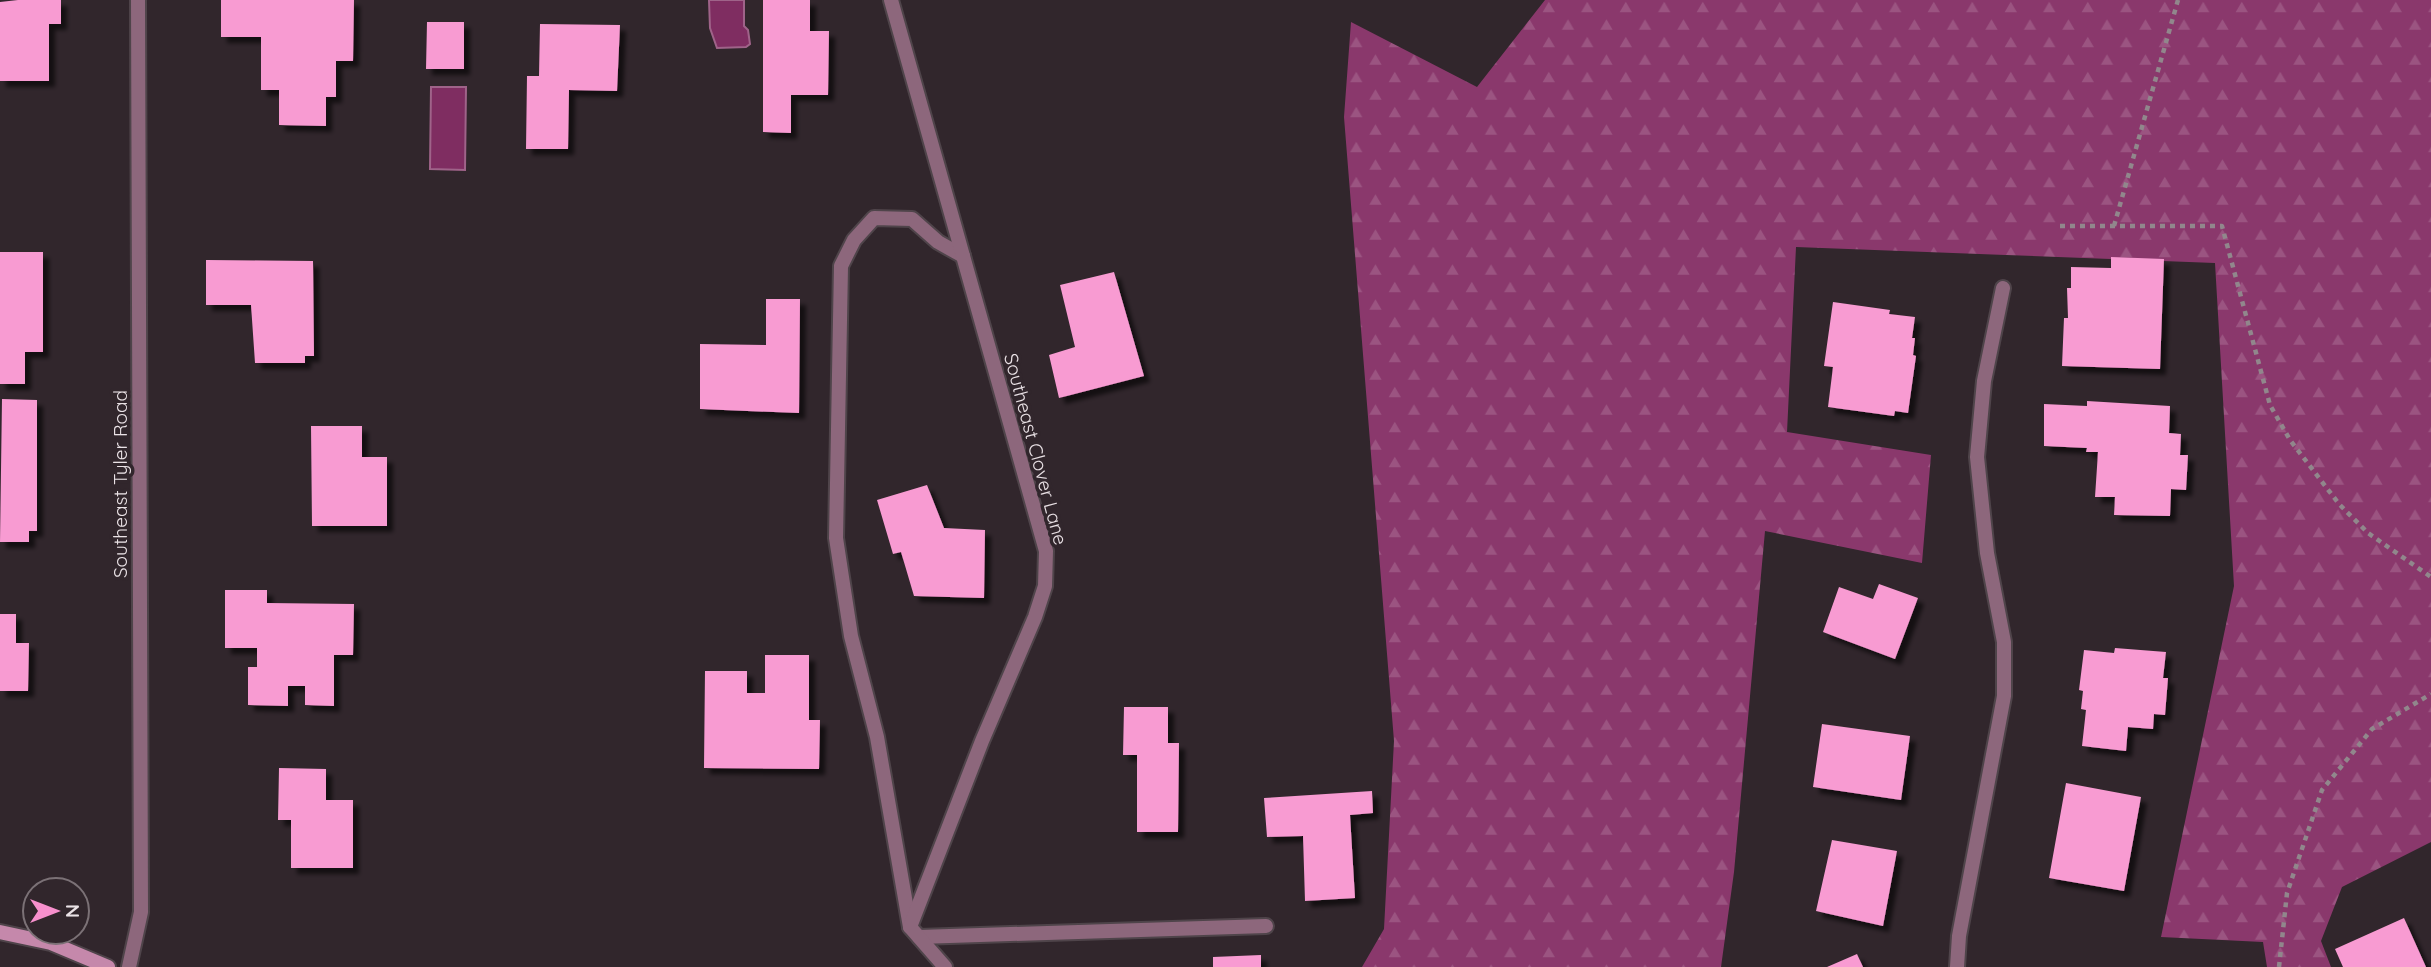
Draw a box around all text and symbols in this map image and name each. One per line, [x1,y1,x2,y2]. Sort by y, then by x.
street label: Southeast Clover Lane [999,350,1073,548]
street label: Southeast Tyler Road [108,390,132,578]
north arrow [21,876,91,946]
text: N [61,904,85,918]

